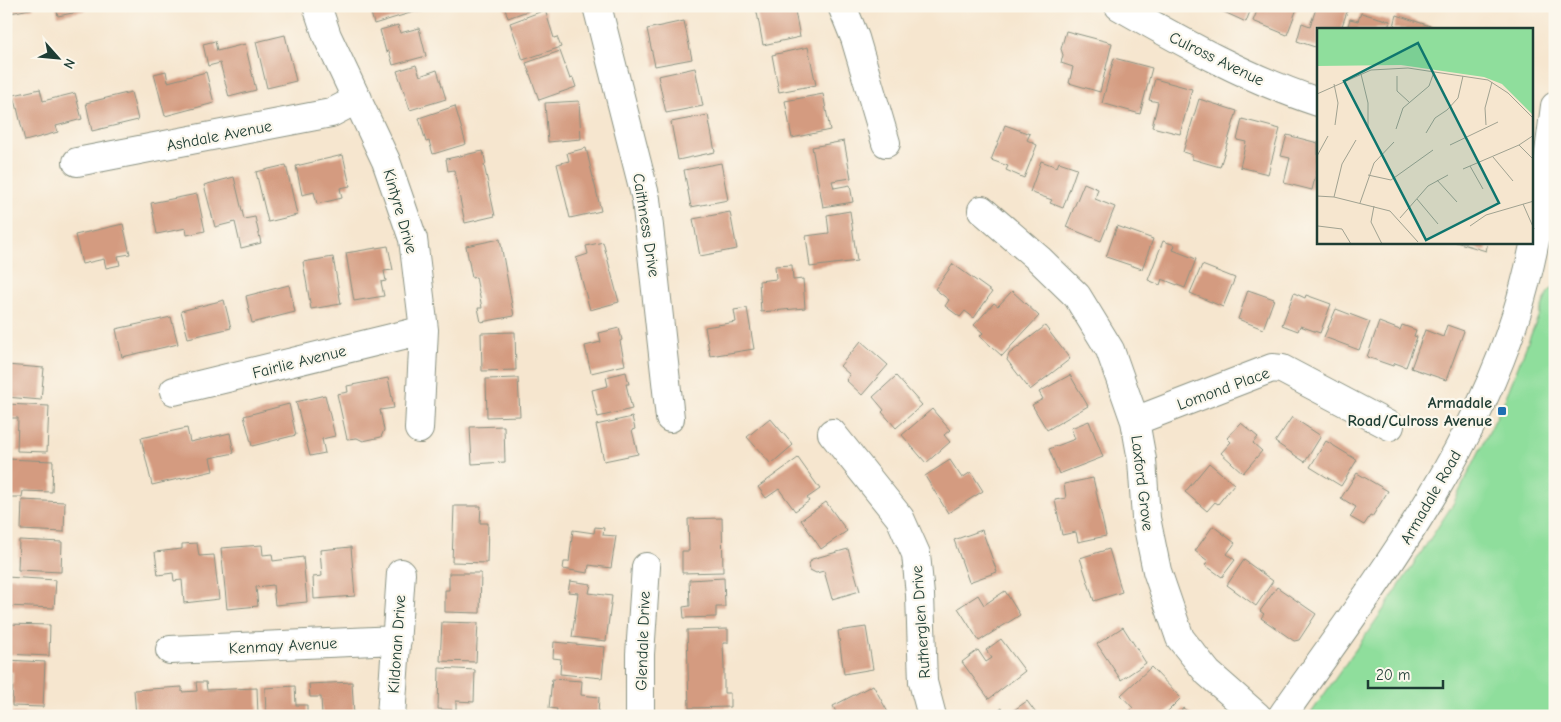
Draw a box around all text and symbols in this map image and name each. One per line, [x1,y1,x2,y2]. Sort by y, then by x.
street label: Culross Avenue [1166,28,1267,90]
inset map [1317,28,1534,244]
north arrow [32,32,82,82]
text: N [59,56,79,72]
street label: Ashdale Avenue [165,117,273,155]
street label: Kintyre Drive [379,167,421,256]
street label: Caithness Drive [629,172,663,278]
street label: Fairlie Avenue [251,342,348,382]
street label: Lomond Place [1175,364,1272,414]
place label: Armadale Road/Culross Avenue [1347,394,1492,430]
marker: Armadale Road/Culross Avenue [1496,405,1508,417]
street label: Laxford Grove [1127,434,1157,532]
street label: Armadale Road [1397,447,1465,548]
street label: Rutherglen Drive [908,565,934,679]
street label: Glendale Drive [632,591,654,691]
street label: Kildonan Drive [385,594,409,694]
street label: Kenmay Avenue [228,634,338,658]
scale bar [1368,657,1444,689]
text: 20 m [1376,666,1410,684]

